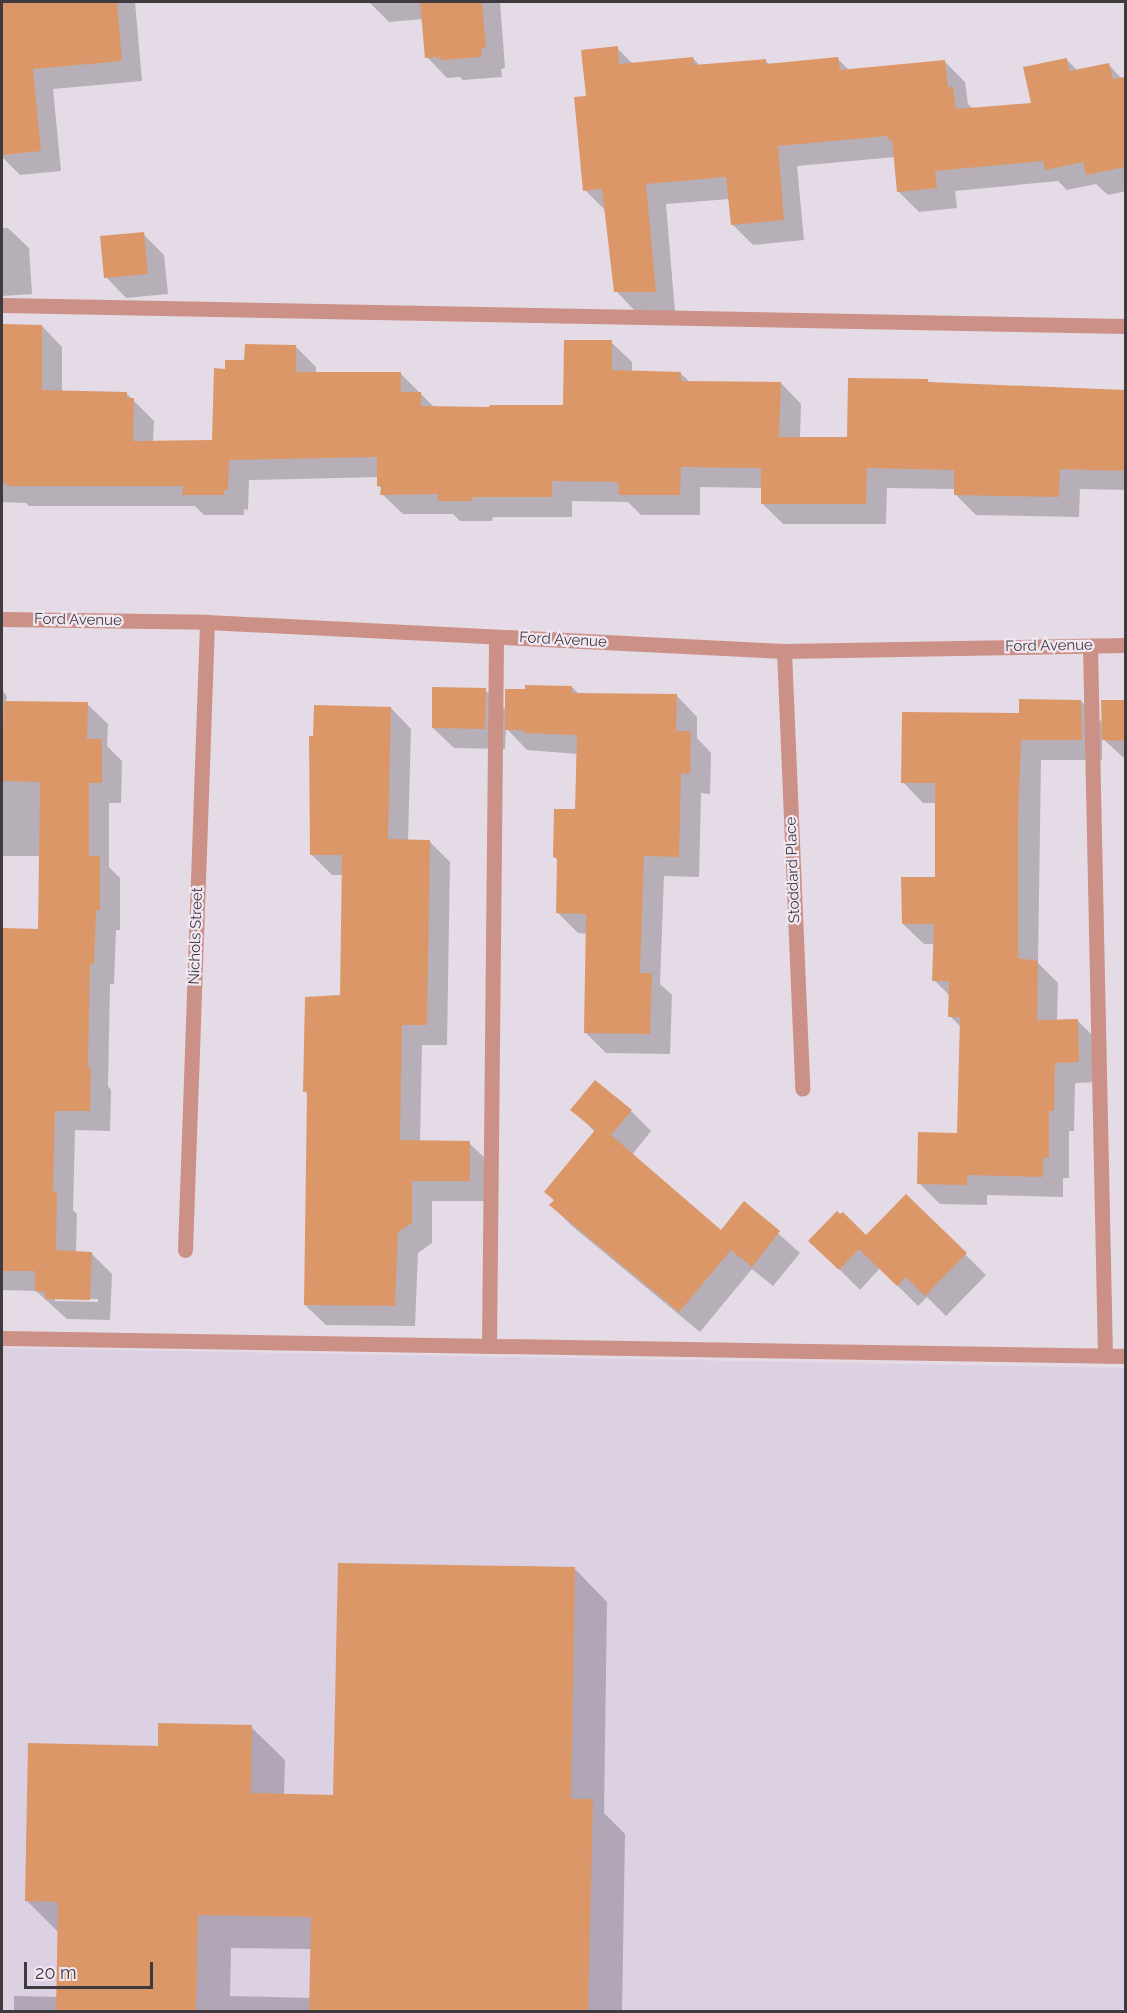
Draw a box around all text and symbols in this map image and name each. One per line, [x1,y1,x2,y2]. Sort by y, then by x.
street label: Ford Avenue [34,610,122,630]
street label: Ford Avenue [519,629,607,651]
street label: Ford Avenue [1005,636,1093,656]
street label: Stoddard Place [782,817,804,923]
street label: Nichols Street [185,887,207,985]
scale bar [27,1950,156,1988]
text: 20 m [35,1962,77,1983]

